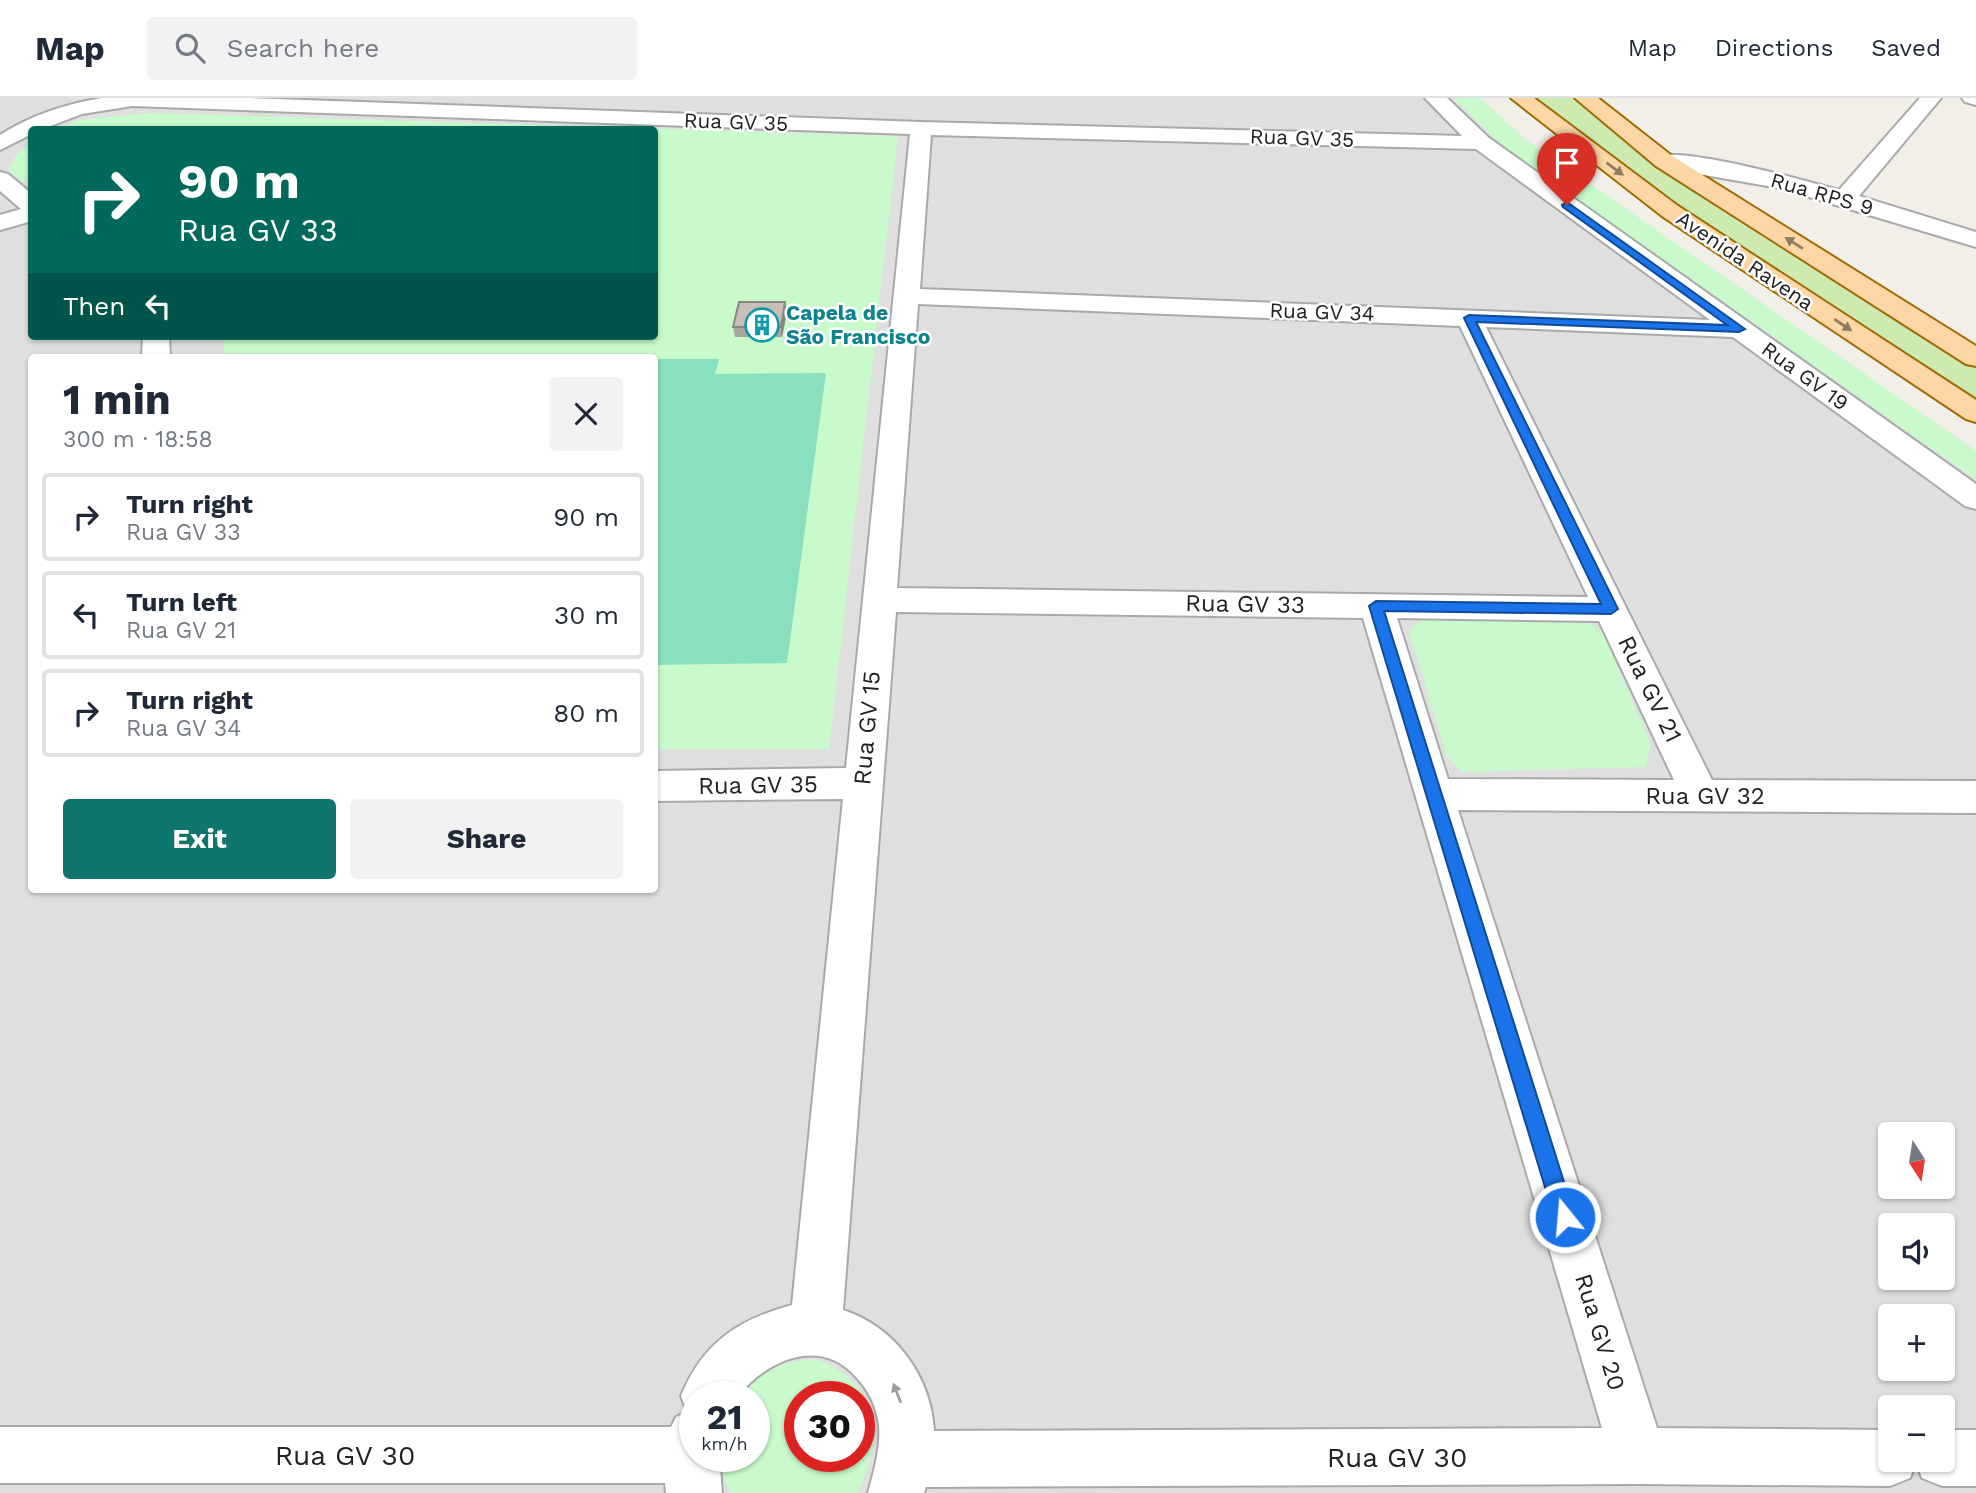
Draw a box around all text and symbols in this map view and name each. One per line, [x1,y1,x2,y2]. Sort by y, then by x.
search box [147,17,637,80]
text: Map [35,29,105,68]
icon: search [171,29,209,67]
text: Search here [227,33,379,63]
text: Map [1628,34,1677,62]
text: Directions [1715,34,1833,62]
text: Saved [1871,34,1941,62]
street label: Rua GV 35 [683,107,789,136]
street label: Rua GV 35 [1249,123,1355,152]
pin [1537,133,1597,205]
icon: arrive [1548,144,1586,182]
text: 90 m [178,152,300,210]
icon: right [63,154,154,245]
one-way arrow [1606,161,1624,175]
street label: Rua RPS 9 [1768,167,1876,220]
street label: Avenida Ravena [1672,206,1819,316]
text: Rua GV 33 [178,211,338,249]
one-way arrow [1784,237,1804,250]
icon: left [139,287,177,325]
text: Then [63,291,125,321]
street label: Rua GV 34 [1269,297,1375,326]
place label: Capela de São Francisco [786,300,930,349]
building icon: Capela de São Francisco [743,306,781,344]
one-way arrow [1834,318,1852,332]
street label: Rua GV 19 [1757,336,1853,415]
text: 1 min [63,375,171,424]
button: close [549,377,623,451]
text: 300 m · 18:58 [63,426,213,453]
text: Turn right [126,489,253,519]
icon: right [67,498,105,536]
text: 90 m [553,502,619,532]
text: Rua GV 33 [126,519,241,546]
text: Turn left [126,587,237,617]
street label: Rua GV 33 [1185,589,1305,619]
icon: left [67,596,105,634]
text: 30 m [554,600,619,630]
text: Rua GV 21 [126,617,236,644]
street label: Rua GV 21 [1612,631,1688,747]
street label: Rua GV 15 [848,670,886,786]
text: Turn right [126,685,253,715]
icon: right [67,694,105,732]
text: 80 m [553,698,619,728]
text: Rua GV 34 [126,715,241,742]
street label: Rua GV 35 [698,770,818,800]
street label: Rua GV 32 [1645,782,1765,810]
button: Exit [63,799,336,879]
button: Share [350,799,623,879]
north arrow [1878,1122,1955,1199]
map controls [1878,1122,1955,1472]
position arrow [1528,1180,1602,1254]
button: sound [1878,1213,1955,1290]
street label: Rua GV 20 [1569,1270,1631,1394]
button: + [1878,1304,1955,1381]
speed limit sign: 30 [784,1381,875,1472]
one-way arrow [891,1382,902,1403]
button: − [1878,1395,1955,1472]
text: 21 [707,1396,742,1438]
text: km/h [701,1433,748,1454]
street label: Rua GV 30 [275,1439,415,1472]
street label: Rua GV 30 [1327,1441,1467,1474]

